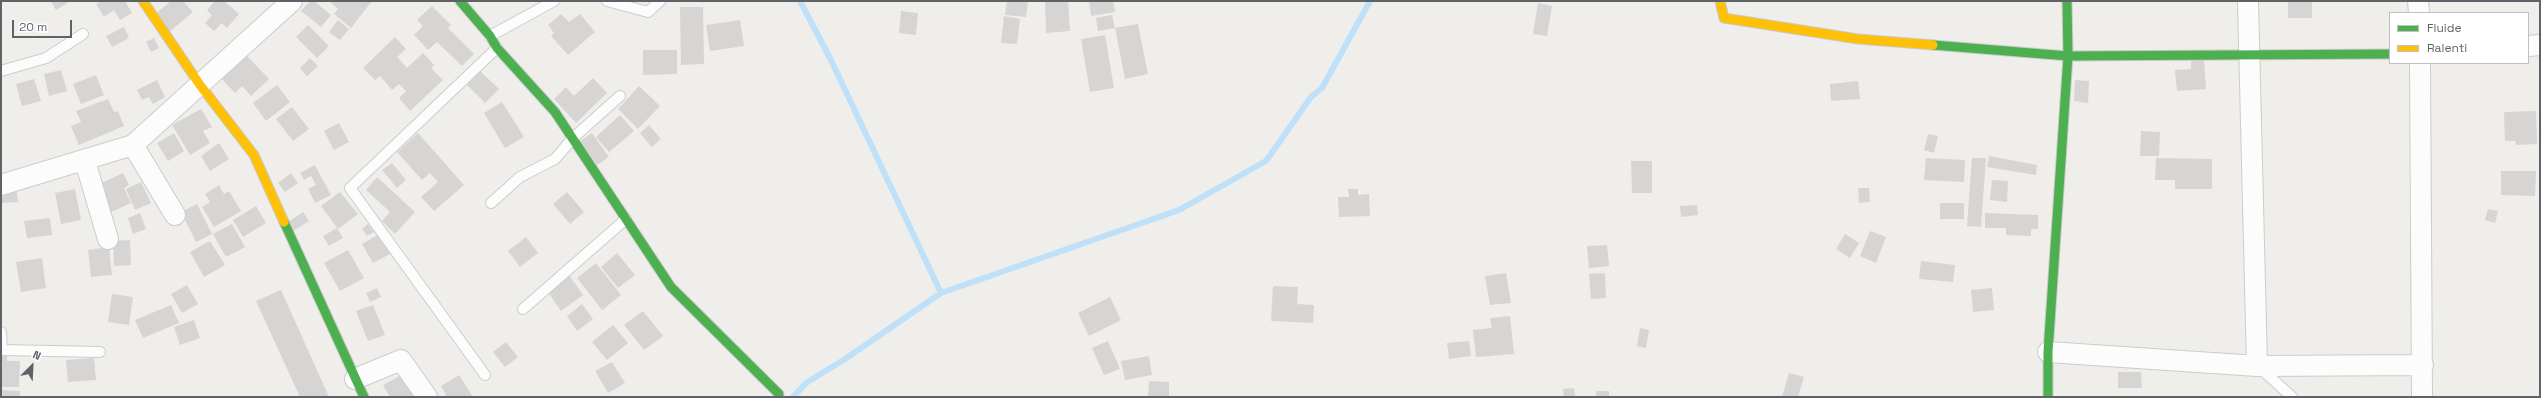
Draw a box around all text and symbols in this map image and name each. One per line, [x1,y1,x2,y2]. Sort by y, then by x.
scale bar [14,12,74,38]
legend [2389,12,2529,64]
text: 20 m [19,19,47,35]
text: Fluide [2427,20,2462,36]
text: Ralenti [2427,40,2467,56]
north arrow [12,346,52,386]
text: N [31,347,43,363]

